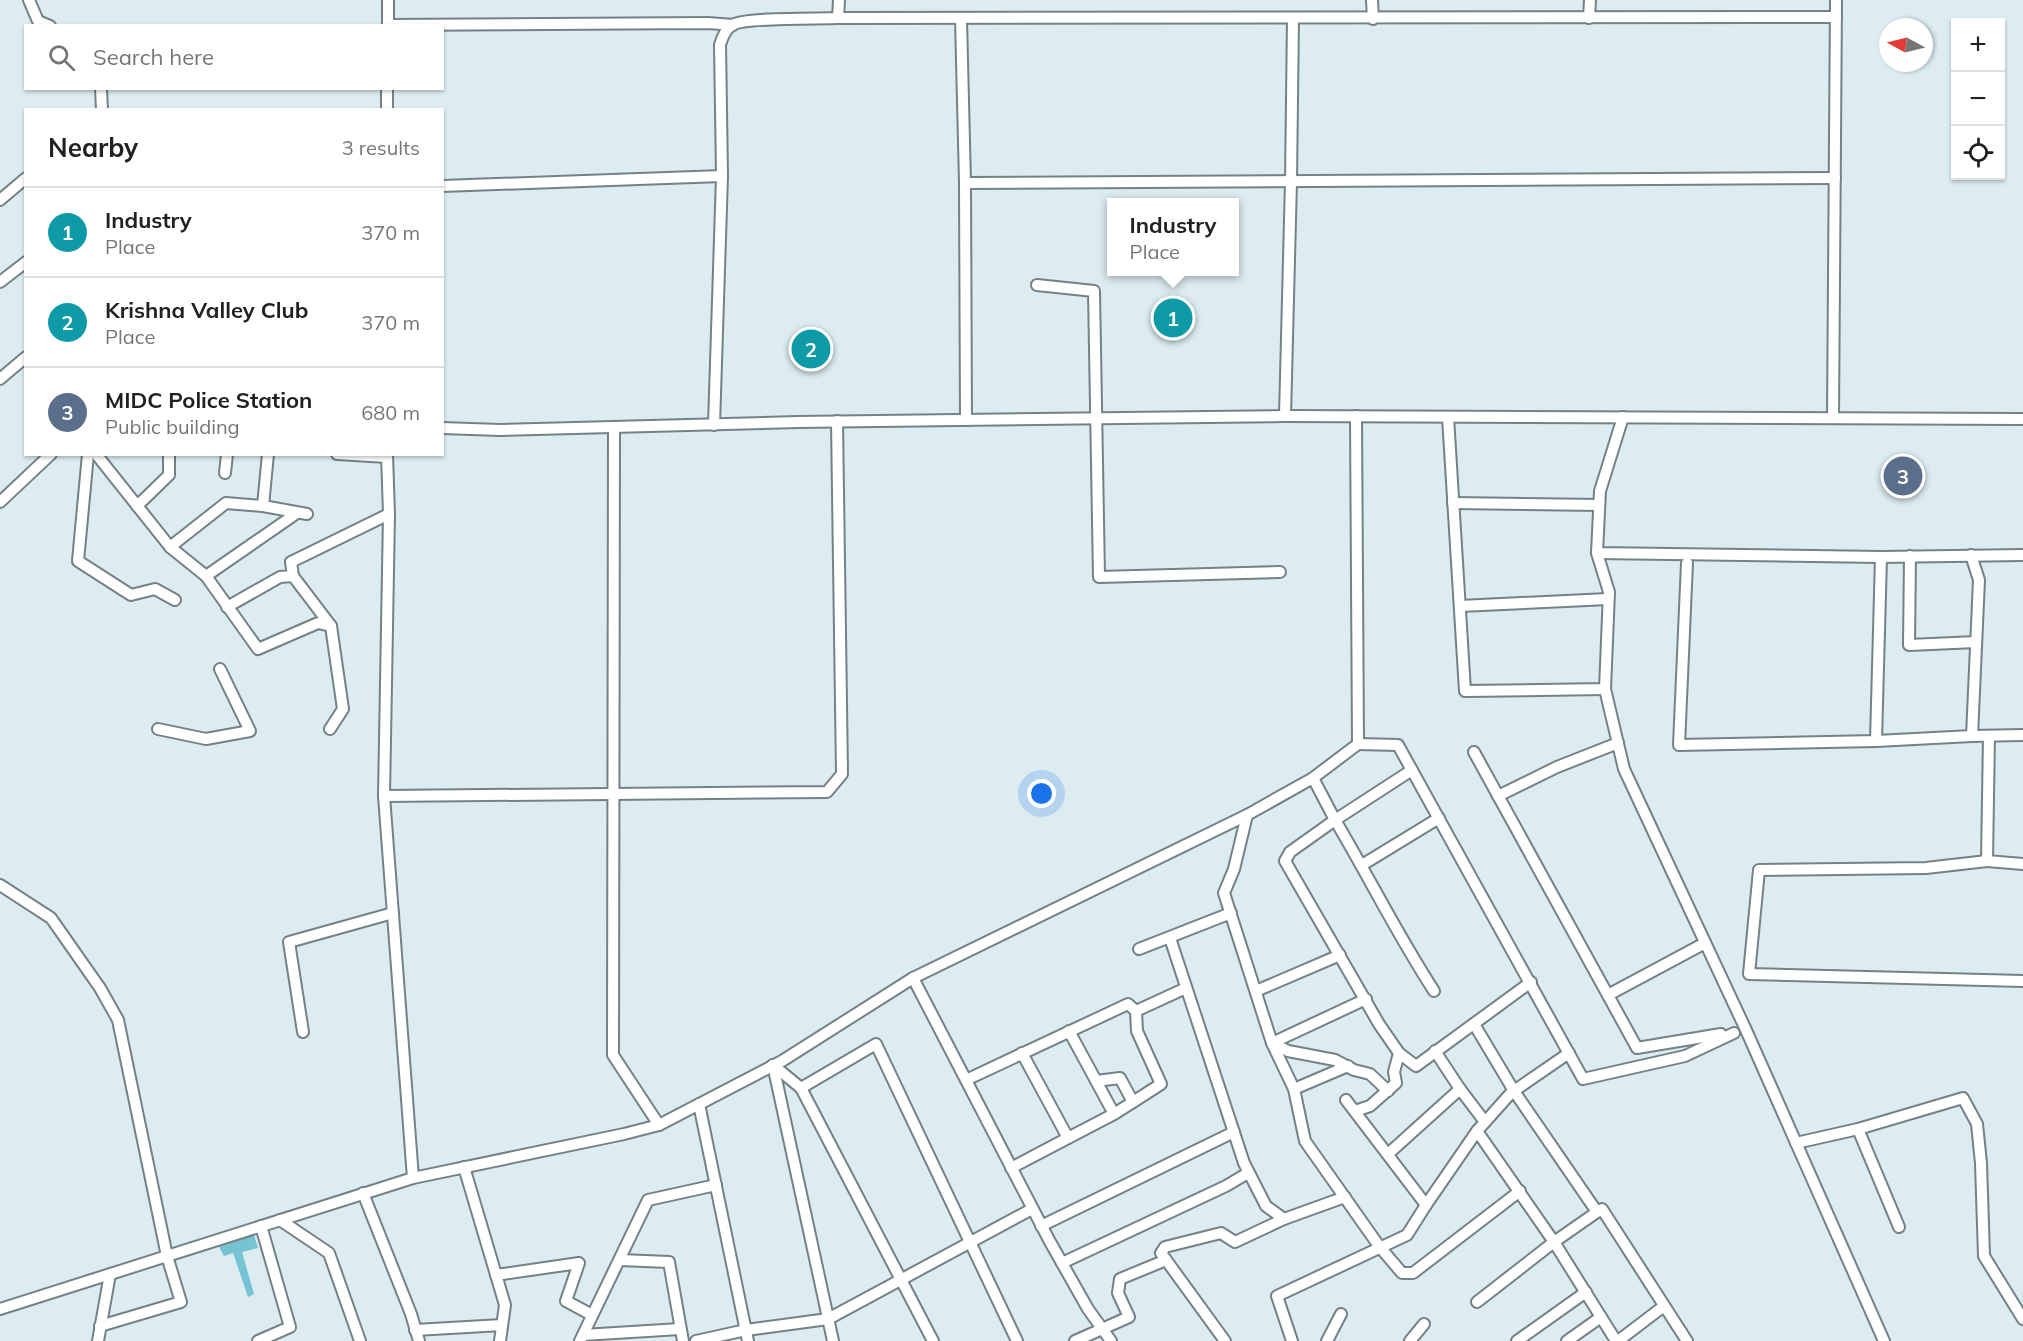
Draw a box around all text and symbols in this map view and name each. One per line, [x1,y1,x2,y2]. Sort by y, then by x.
north arrow [1879,18,1933,72]
map controls [1951,18,2005,180]
button: + [1951,18,2005,72]
search box [24,24,444,90]
icon: search [45,41,78,74]
text: Search here [93,43,214,71]
button: − [1951,72,2005,126]
button: locate [1951,126,2005,180]
text: Nearby [48,131,138,164]
text: 3 results [342,135,420,160]
popup [1107,198,1239,276]
text: Industry [105,206,192,234]
text: Industry [1130,211,1216,239]
text: 1 [62,220,74,245]
text: 370 m [361,220,420,245]
text: Place [105,234,155,259]
text: Place [1130,239,1180,264]
text: Krishna Valley Club [105,296,308,324]
pin: 1 [1154,296,1192,340]
text: 2 [62,310,74,335]
text: 370 m [361,310,420,335]
text: Place [105,324,155,349]
pin: 2 [792,326,830,372]
text: MIDC Police Station [105,386,312,414]
text: 3 [62,400,74,425]
text: 680 m [361,400,420,425]
text: Public building [105,414,240,439]
pin: 3 [1884,454,1922,498]
your location [1027,779,1056,808]

